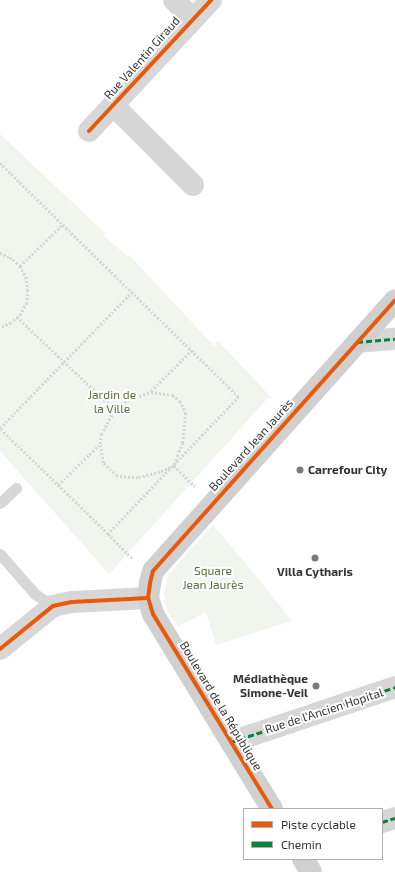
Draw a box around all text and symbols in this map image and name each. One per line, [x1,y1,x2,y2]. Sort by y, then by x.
street label: Rue Valentin Giraud [101,14,183,102]
park label: Jardin de la Ville [88,388,136,416]
street label: Boulevard Jean Jaurès [206,396,296,494]
place label: Carrefour City [308,463,388,477]
marker: Carrefour City [295,465,305,475]
marker: Villa Cytharis [310,553,320,563]
park label: Square Jean Jaurès [182,564,244,592]
place label: Villa Cytharis [277,565,353,579]
street label: Boulevard de la République [177,639,265,773]
place label: Médiathèque Simone-Veil [233,672,308,700]
marker: Médiathèque Simone-Veil [311,681,321,691]
street label: Rue de l'Ancien Hopital [263,685,385,737]
legend [243,808,383,860]
text: Piste cyclable [281,817,356,831]
text: Chemin [281,837,322,851]

